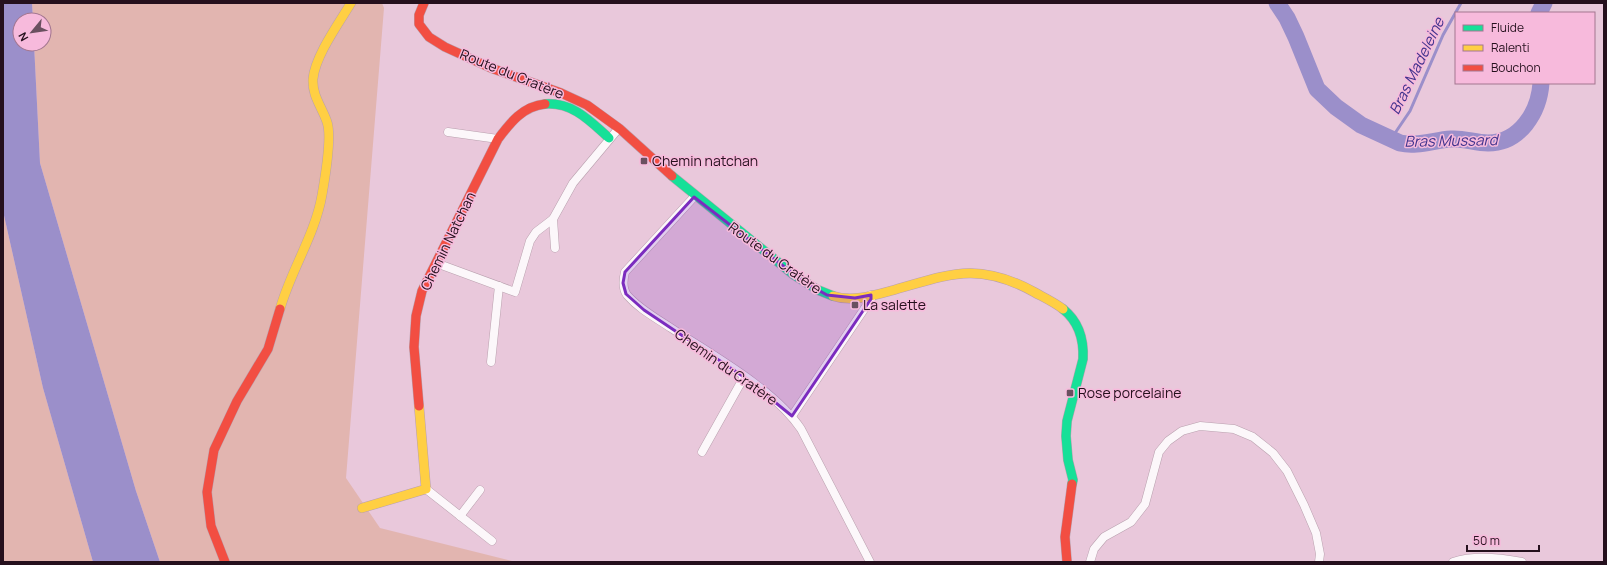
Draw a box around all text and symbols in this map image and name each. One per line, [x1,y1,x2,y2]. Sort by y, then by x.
north arrow [12,12,52,52]
legend [1455,12,1595,84]
water label: Bras Madeleine [1384,13,1450,118]
text: Fluide [1491,19,1524,36]
text: N [14,30,31,44]
text: Ralenti [1491,39,1530,56]
street label: Route du Cratère [457,44,567,103]
text: Bouchon [1491,59,1541,76]
water label: Bras Mussard [1404,129,1500,152]
place label: Chemin natchan [652,151,758,170]
marker: Chemin natchan [639,156,649,166]
street label: Chemin Natchan [415,188,480,293]
street label: Route du Cratère [725,217,826,298]
place label: La salette [863,295,926,314]
marker: La salette [850,300,860,310]
street label: Chemin du Cratère [671,324,781,409]
place label: Rose porcelaine [1078,383,1181,402]
marker: Rose porcelaine [1065,388,1075,398]
scale bar [1467,527,1539,553]
text: 50 m [1473,532,1500,549]

